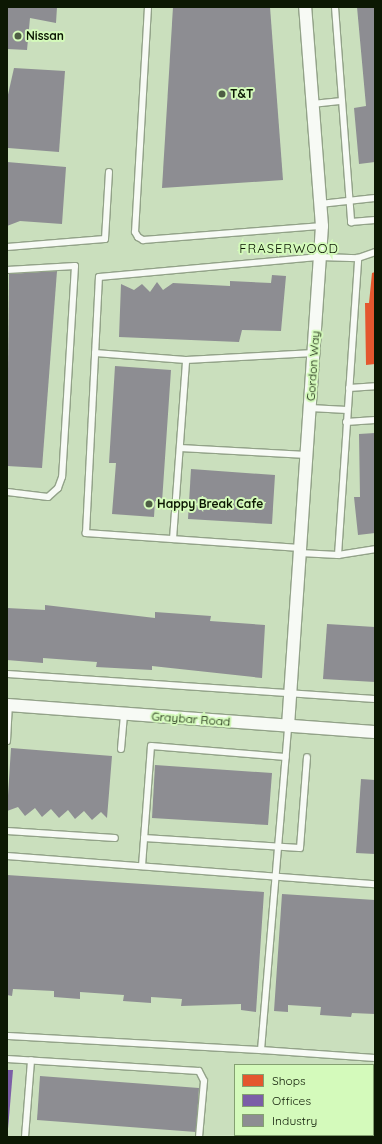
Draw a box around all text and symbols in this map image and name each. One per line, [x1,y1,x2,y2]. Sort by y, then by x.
place label: Nissan [26,29,64,43]
marker: Nissan [13,31,23,41]
place label: T&T [230,87,254,101]
marker: T&T [217,89,227,99]
district label: FRASERWOOD [239,240,339,256]
street label: Gordon Way [303,330,323,402]
place label: Happy Break Cafe [157,497,263,511]
marker: Happy Break Cafe [144,499,154,509]
street label: Graybar Road [151,709,231,729]
legend [234,1064,374,1136]
text: Shops [272,1073,306,1088]
text: Offices [272,1093,311,1108]
text: Industry [272,1113,317,1128]

